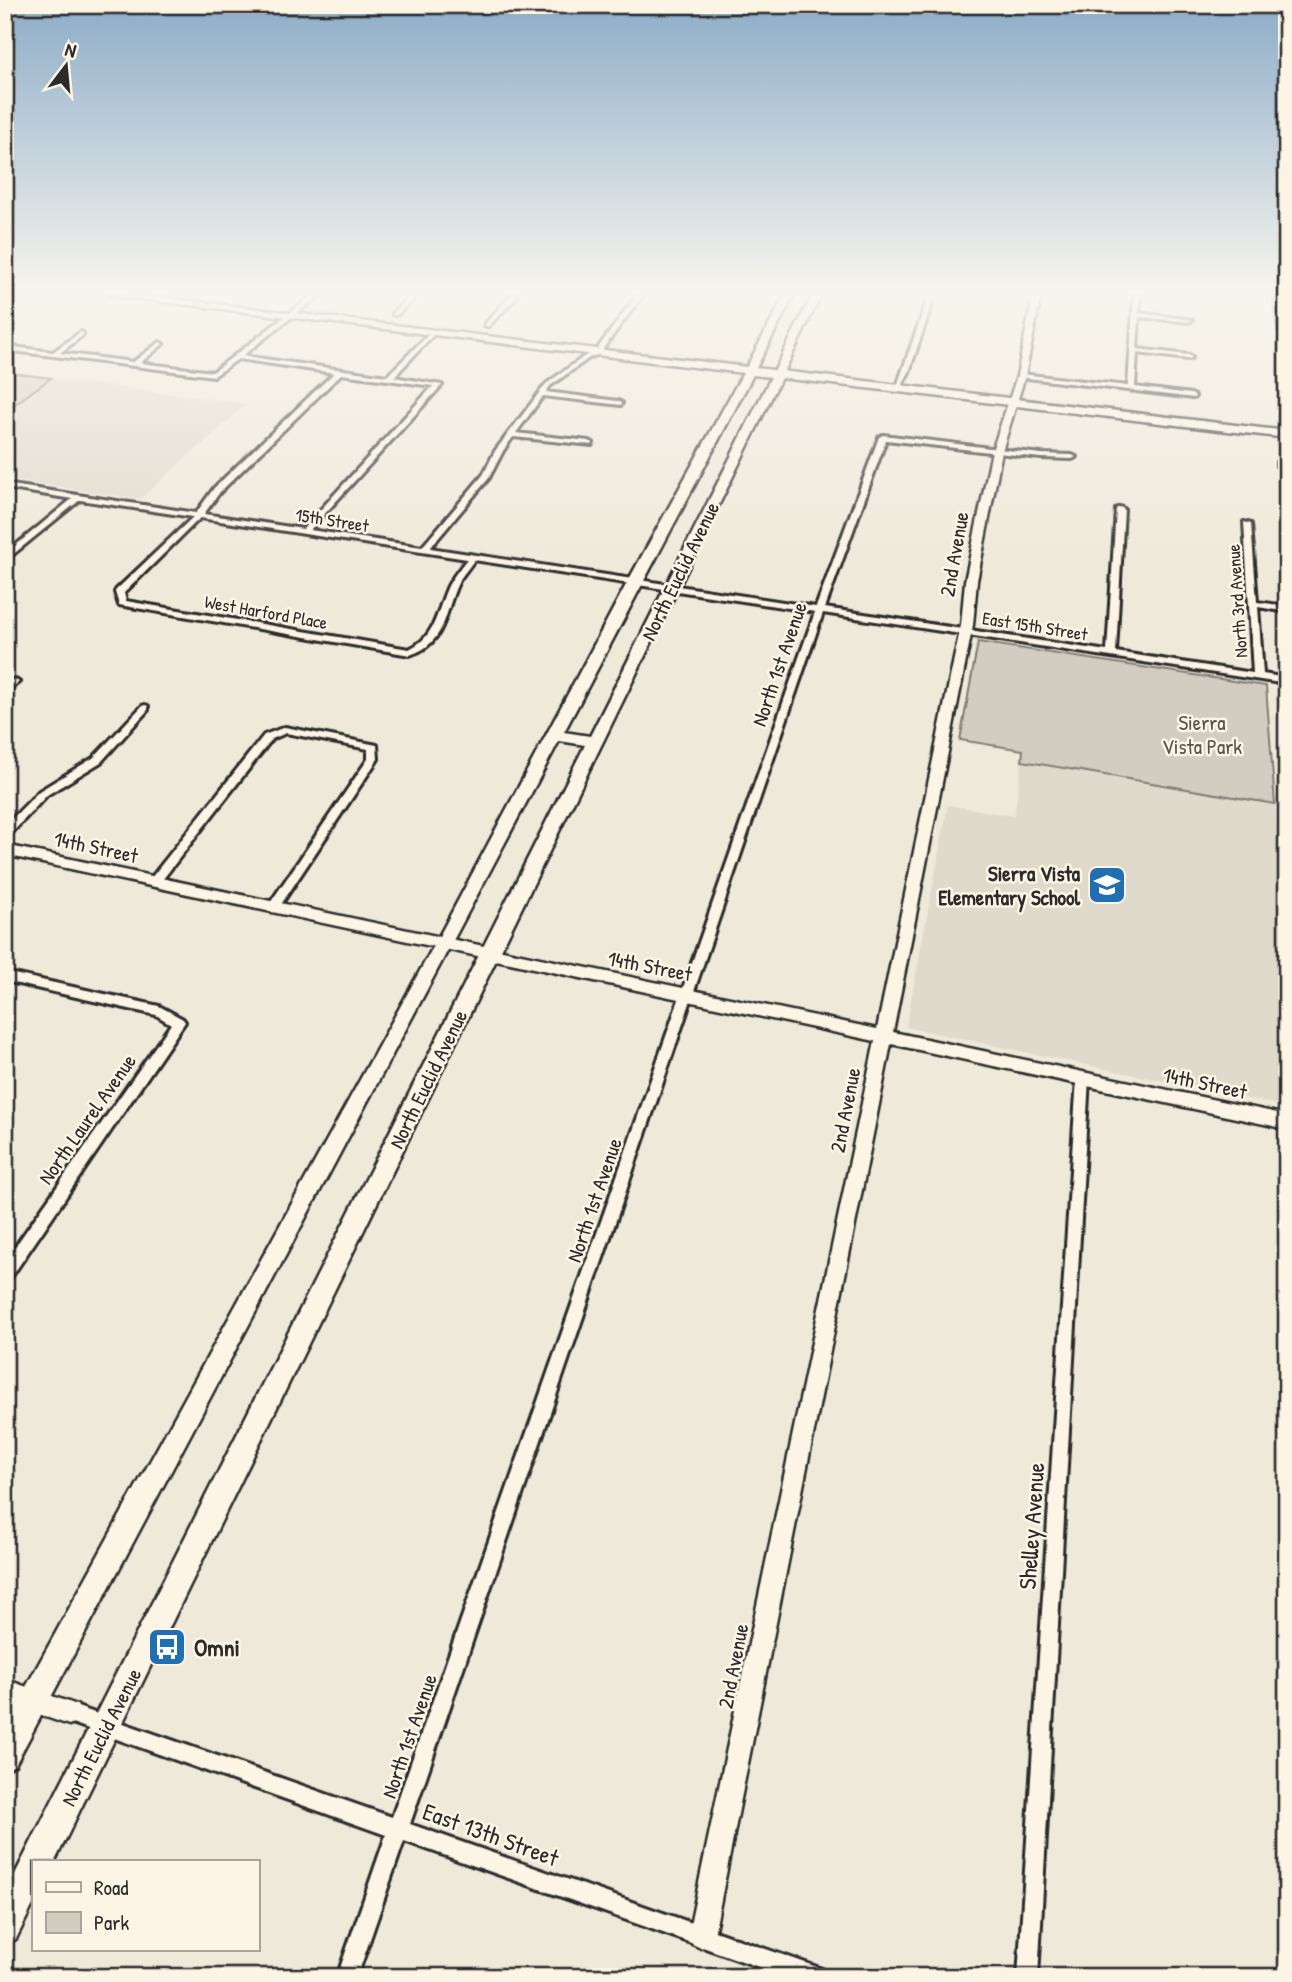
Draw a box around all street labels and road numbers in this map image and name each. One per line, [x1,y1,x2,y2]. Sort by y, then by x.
street label: North Euclid Avenue [634,497,726,645]
street label: 15th Street [294,502,371,538]
street label: 2nd Avenue [932,509,976,599]
street label: North 3rd Avenue [1221,544,1253,658]
street label: West Harford Place [203,589,329,635]
street label: North 1st Avenue [744,598,814,730]
street label: East 15th Street [981,605,1090,647]
street label: 14th Street [51,824,141,870]
street label: 14th Street [605,944,695,989]
street label: North Euclid Avenue [382,1005,474,1153]
street label: North Laurel Avenue [31,1048,143,1190]
street label: 14th Street [1160,1060,1250,1106]
street label: 2nd Avenue [823,1065,867,1155]
street label: North 1st Avenue [559,1134,629,1266]
street label: Shelley Avenue [1011,1461,1051,1591]
street label: 2nd Avenue [711,1621,755,1711]
street label: North Euclid Avenue [54,1663,148,1811]
street label: North 1st Avenue [374,1670,444,1802]
street label: East 13th Street [419,1795,564,1874]

